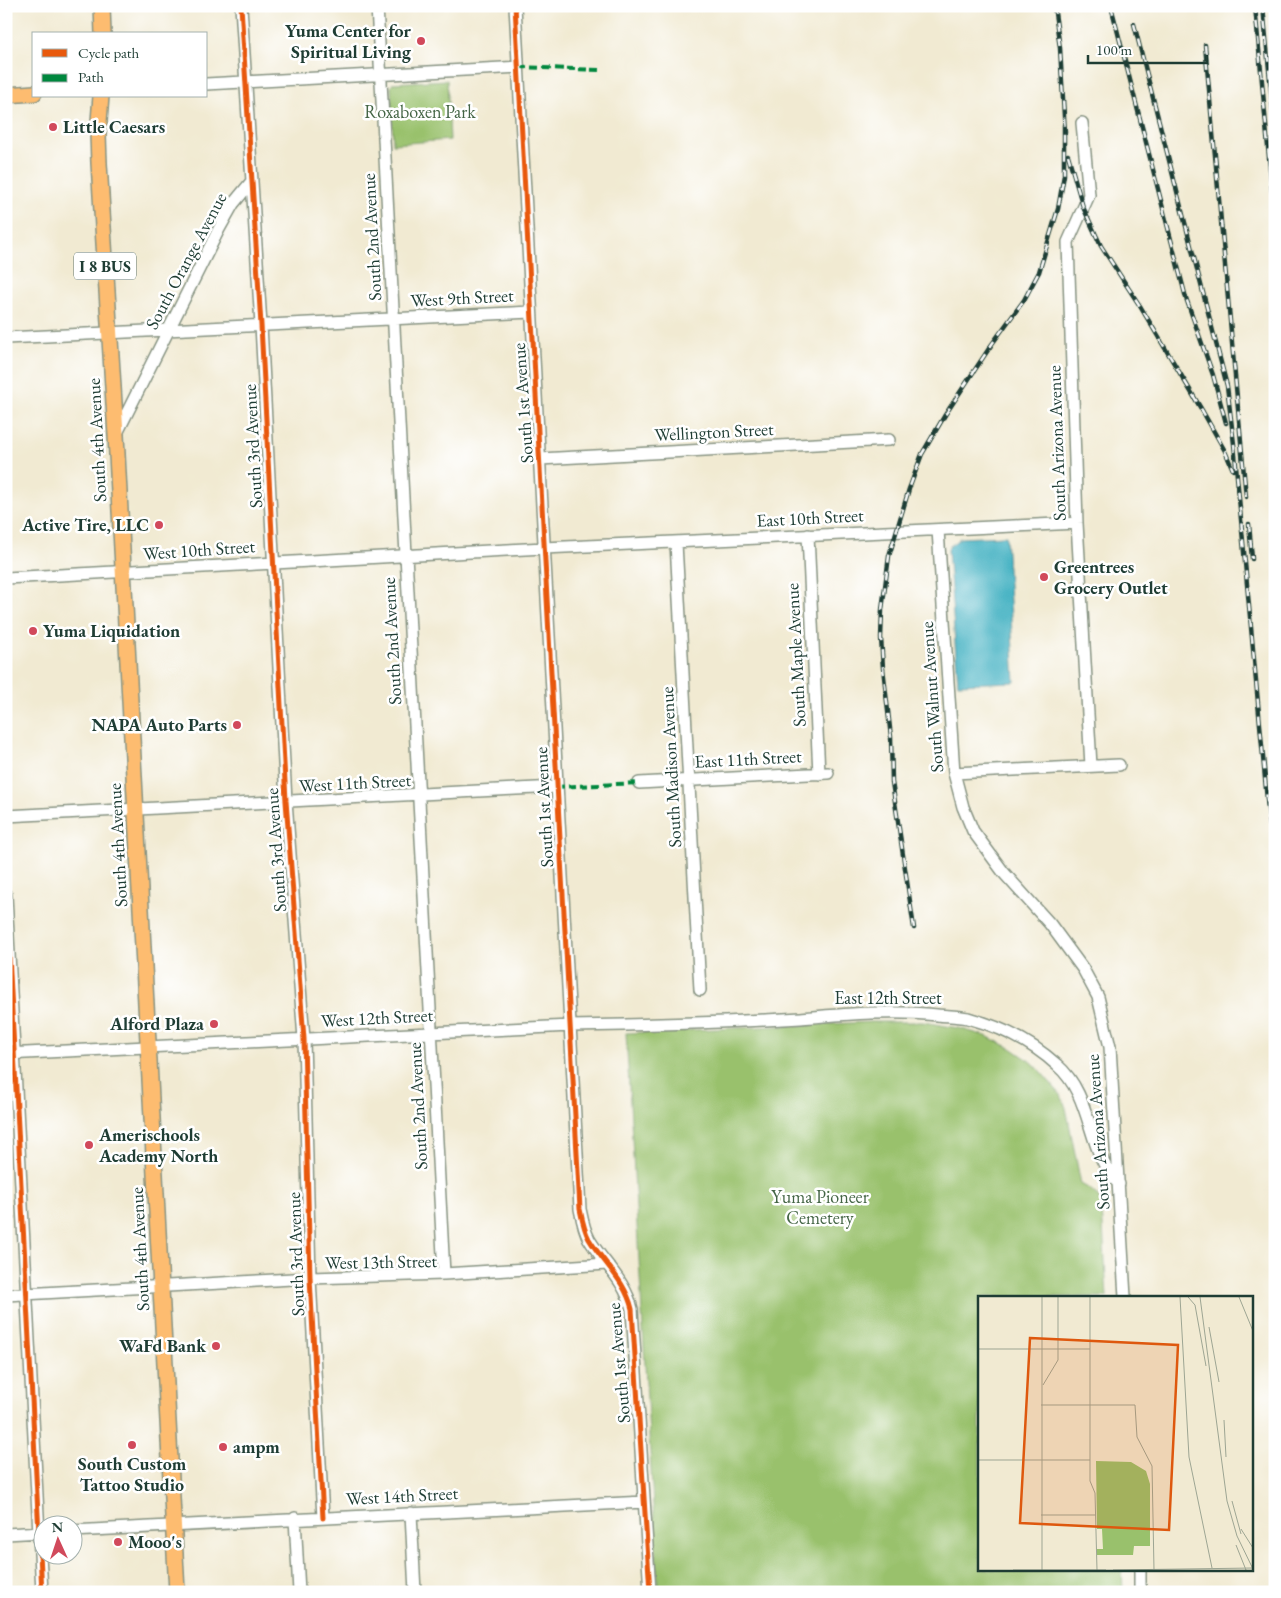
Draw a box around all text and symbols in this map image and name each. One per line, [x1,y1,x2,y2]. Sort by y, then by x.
place label: Yuma Center for Spiritual Living [285,19,412,63]
legend [32,32,208,98]
scale bar [1088,32,1207,64]
marker: Yuma Center for Spiritual Living [415,35,427,47]
text: 100 m [1096,40,1133,59]
text: Cycle path [78,43,140,62]
text: Path [78,67,104,86]
park label: Roxaboxen Park [364,100,476,123]
place label: Little Caesars [63,115,165,138]
marker: Little Caesars [47,121,59,133]
street label: South 2nd Avenue [357,173,386,301]
street label: South Orange Avenue [140,188,231,333]
road number: I 8 BUS [74,252,136,280]
street label: West 9th Street [410,283,515,312]
street label: South 1st Avenue [507,342,538,464]
street label: South Arizona Avenue [1042,365,1071,521]
street label: South 4th Avenue [82,377,111,503]
street label: South 3rd Avenue [238,383,267,509]
street label: Wellington Street [654,417,774,446]
street label: East 10th Street [756,503,864,532]
place label: Active Tire, LLC [21,513,149,536]
marker: Active Tire, LLC [153,519,165,531]
street label: West 10th Street [142,534,256,565]
place label: Greentrees Grocery Outlet [1054,555,1168,599]
marker: Greentrees Grocery Outlet [1038,571,1050,583]
street label: South 2nd Avenue [377,577,406,705]
street label: South Maple Avenue [780,583,811,728]
place label: Yuma Liquidation [43,619,180,642]
street label: South Walnut Avenue [915,621,948,773]
marker: Yuma Liquidation [27,625,39,637]
street label: South Madison Avenue [655,686,686,848]
place label: NAPA Auto Parts [91,713,227,736]
marker: NAPA Auto Parts [231,719,243,731]
street label: East 11th Street [694,744,802,773]
street label: South 1st Avenue [529,746,558,868]
street label: West 11th Street [298,768,412,797]
street label: South 4th Avenue [103,782,132,908]
street label: South 3rd Avenue [260,787,291,913]
street label: East 12th Street [834,986,942,1009]
street label: West 12th Street [320,1003,434,1032]
place label: Alford Plaza [109,1012,204,1035]
marker: Alford Plaza [208,1018,220,1030]
street label: South 2nd Avenue [403,1042,432,1170]
street label: South Arizona Avenue [1081,1054,1114,1211]
place label: Amerischools Academy North [98,1123,218,1167]
marker: Amerischools Academy North [83,1139,95,1151]
park label: Yuma Pioneer Cemetery [771,1185,869,1229]
street label: South 4th Avenue [125,1186,154,1312]
street label: South 3rd Avenue [282,1191,309,1317]
street label: West 13th Street [325,1249,438,1274]
inset map [978,1296,1254,1570]
street label: South 1st Avenue [602,1302,635,1424]
place label: WaFd Bank [119,1334,207,1357]
marker: WaFd Bank [210,1340,222,1352]
place label: ampm [233,1435,280,1458]
marker: South Custom Tattoo Studio [126,1439,138,1451]
marker: ampm [217,1441,229,1453]
place label: South Custom Tattoo Studio [78,1452,187,1496]
street label: West 14th Street [345,1481,459,1510]
north arrow [32,1516,82,1566]
text: N [51,1518,64,1536]
place label: Mooo's [128,1530,182,1553]
marker: Mooo's [112,1536,124,1548]

